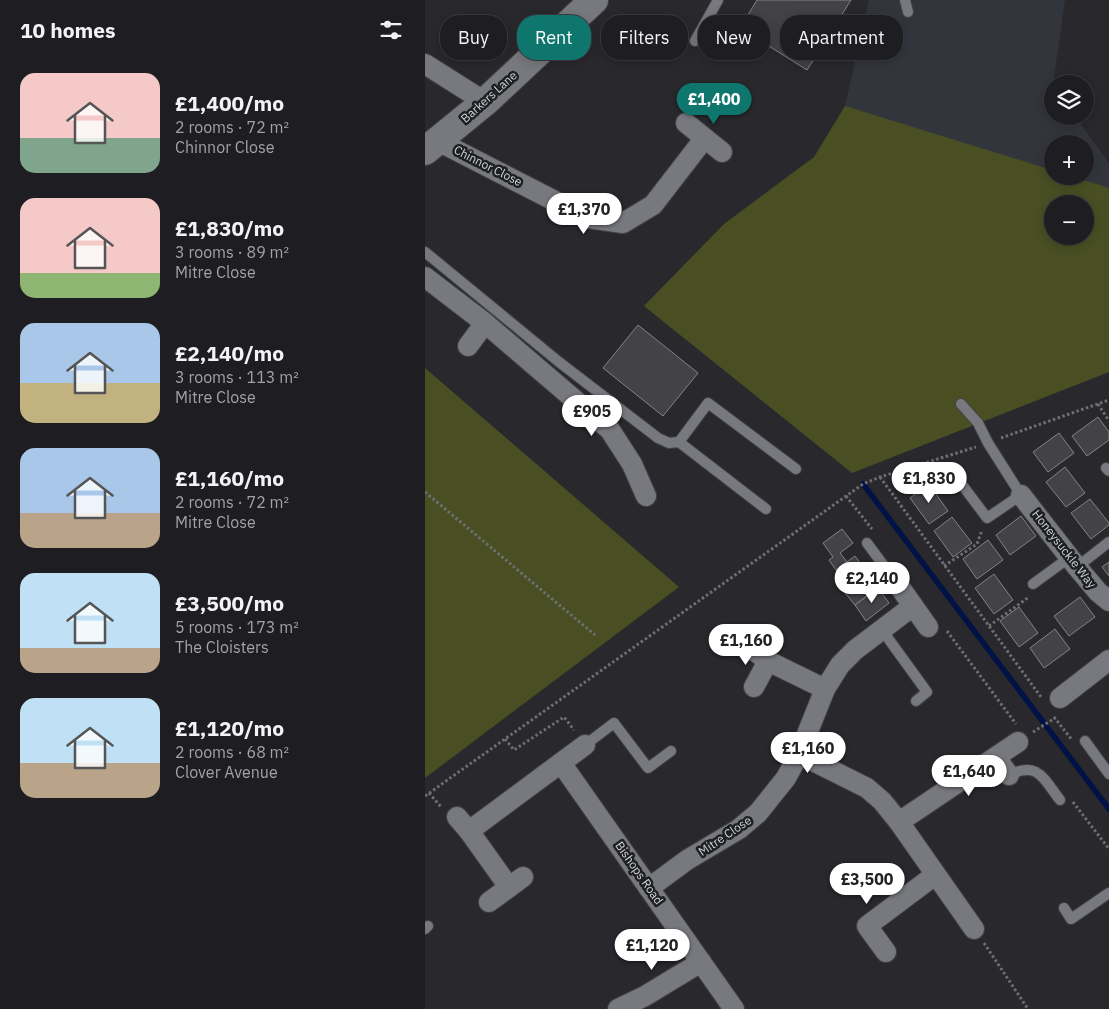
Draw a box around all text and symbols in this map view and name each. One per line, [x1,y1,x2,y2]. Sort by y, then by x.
chip: Buy [440,15,507,60]
chip: Rent [517,15,591,60]
chip: Filters [601,15,688,60]
chip: New [698,15,770,60]
chip: Apartment [780,15,903,60]
text: 10 homes [20,16,116,44]
icon: filters [377,16,405,44]
street label: Barkers Lane [458,67,520,126]
map controls [1044,75,1094,245]
button: layers [1044,75,1094,125]
pin: £1,400 [673,82,755,125]
text: £1,400/mo [175,89,284,117]
text: £1,400 [688,89,740,109]
icon: home [60,93,120,153]
text: 2 rooms · 72 m² [175,117,289,137]
button: + [1044,135,1094,185]
text: Chinnor Close [175,137,275,157]
street label: Chinnor Close [452,142,525,189]
pin: £1,370 [543,192,625,235]
button: − [1044,195,1094,245]
text: £1,370 [558,199,610,219]
text: £1,830/mo [175,214,284,242]
icon: home [60,218,120,278]
text: 3 rooms · 89 m² [175,242,289,262]
text: Mitre Close [175,262,256,282]
text: £2,140/mo [175,339,284,367]
icon: home [60,343,120,403]
text: 3 rooms · 113 m² [175,367,299,387]
text: Mitre Close [175,387,256,407]
pin: £905 [562,394,622,437]
text: £905 [573,401,611,421]
pin: £1,830 [888,462,970,504]
text: £1,160/mo [175,464,284,492]
icon: home [60,468,120,528]
text: £1,830 [903,468,955,488]
text: 2 rooms · 72 m² [175,492,289,512]
street label: Honeysuckle Way [1029,507,1100,591]
text: Mitre Close [175,512,256,532]
pin: £2,140 [831,562,913,604]
text: £2,140 [846,568,898,588]
text: £3,500/mo [175,589,284,617]
icon: home [60,593,120,653]
text: 5 rooms · 173 m² [175,617,299,637]
pin: £1,160 [705,624,787,666]
text: £1,160 [720,630,772,650]
text: The Cloisters [175,637,269,657]
text: £1,120/mo [175,714,284,742]
icon: home [60,718,120,778]
pin: £1,160 [767,732,849,774]
text: £1,160 [782,738,834,758]
text: 2 rooms · 68 m² [175,742,289,762]
pin: £1,640 [928,754,1010,797]
text: £1,640 [943,761,995,781]
text: Clover Avenue [175,762,278,782]
street label: Mitre Close [695,812,754,859]
street label: Bishops Road [612,838,667,907]
pin: £3,500 [826,862,908,905]
text: £3,500 [841,869,893,889]
pin: £1,120 [611,928,693,971]
text: £1,120 [626,935,678,955]

